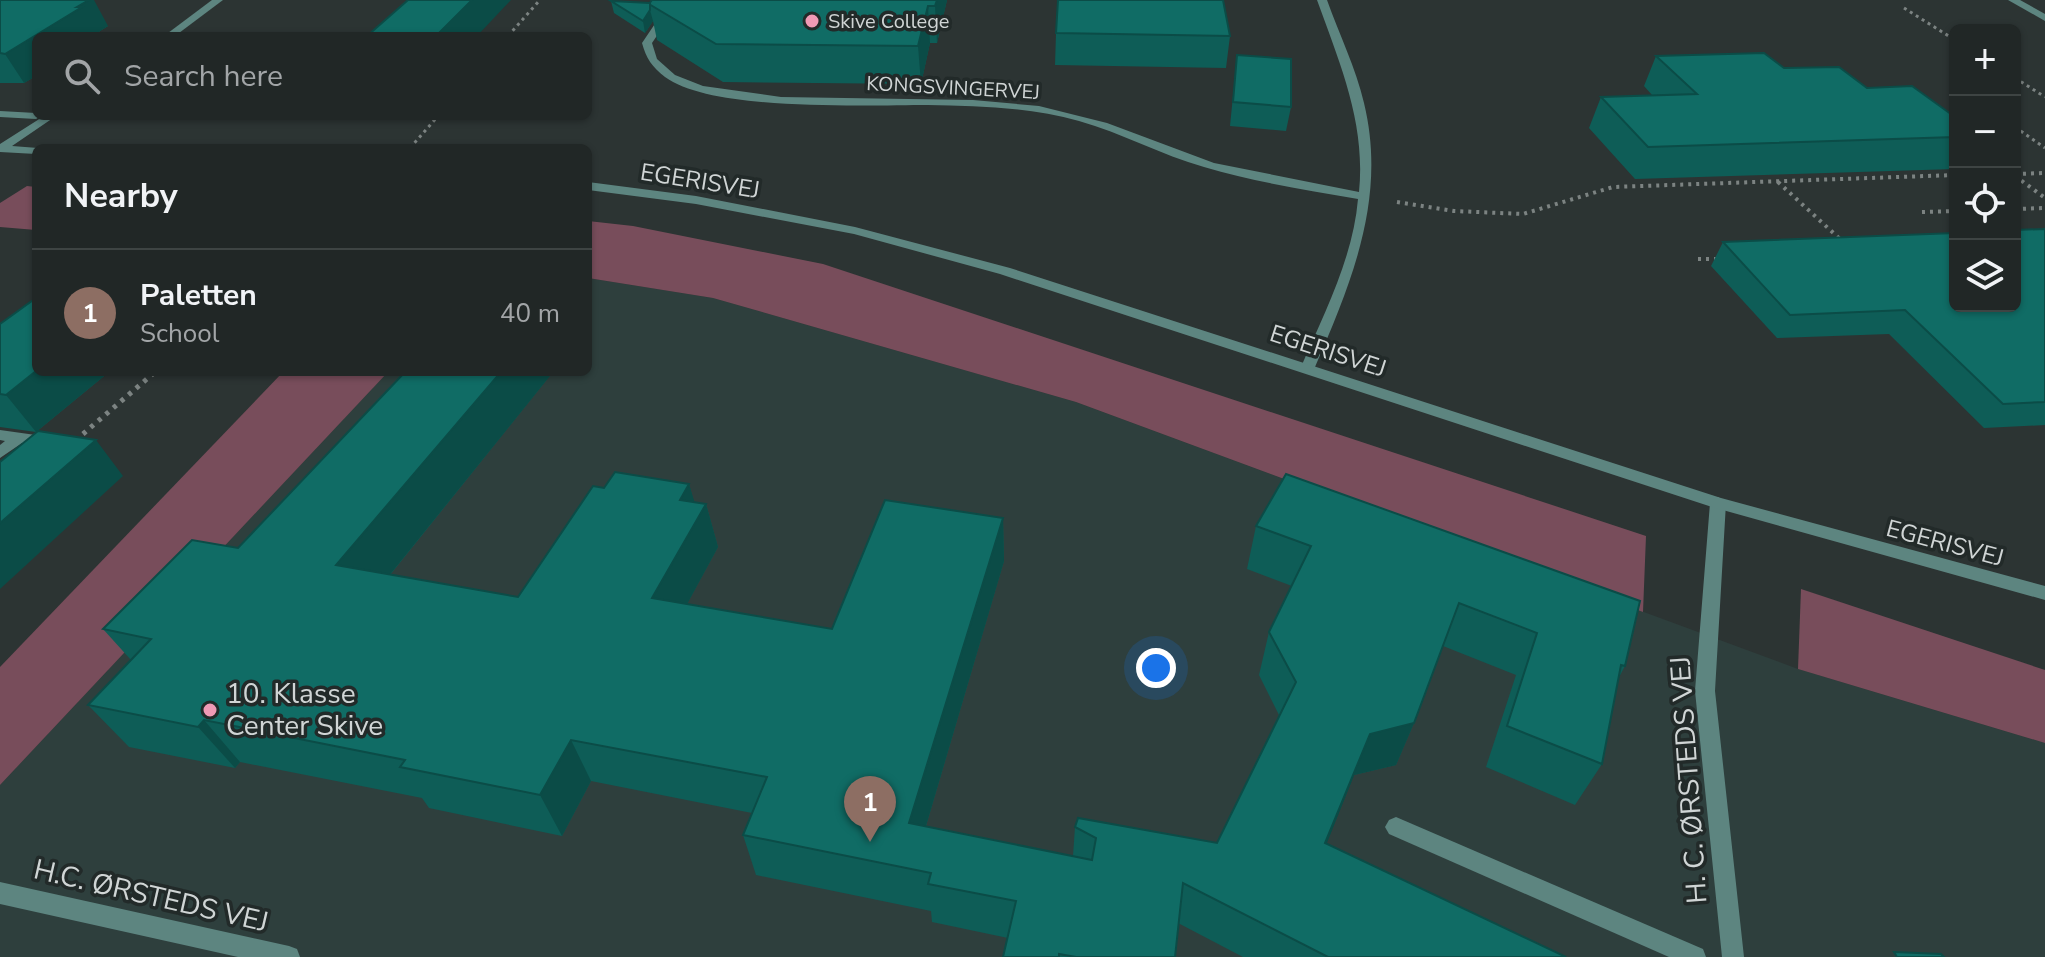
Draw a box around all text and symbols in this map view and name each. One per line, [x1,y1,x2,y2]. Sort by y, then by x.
place label: Skive College [828,8,950,35]
marker: Skive College [803,12,821,30]
map controls [1949,24,2021,312]
button: + [1949,24,2021,96]
search box [32,32,592,120]
icon: search [60,54,104,98]
text: Search here [124,56,283,97]
street label: KONGSVINGERVEJ [866,70,1040,106]
button: − [1949,96,2021,168]
street label: EGERISVEJ [638,156,762,206]
button: locate [1949,168,2021,240]
text: Nearby [64,173,178,219]
button: layers [1949,240,2021,312]
text: Paletten [140,275,257,316]
text: 1 [82,296,98,331]
text: 40 m [500,296,560,331]
text: School [140,316,219,351]
street label: EGERISVEJ [1266,317,1390,385]
street label: EGERISVEJ [1883,512,2007,574]
your location [1136,648,1176,688]
street label: H. C. ØRSTEDS VEJ [1661,655,1717,905]
place label: 10. Klasse Center Skive [226,675,383,745]
marker: 10. Klasse Center Skive [201,701,219,719]
pin: 1 [844,776,896,842]
street label: H.C. ØRSTEDS VEJ [30,851,272,941]

